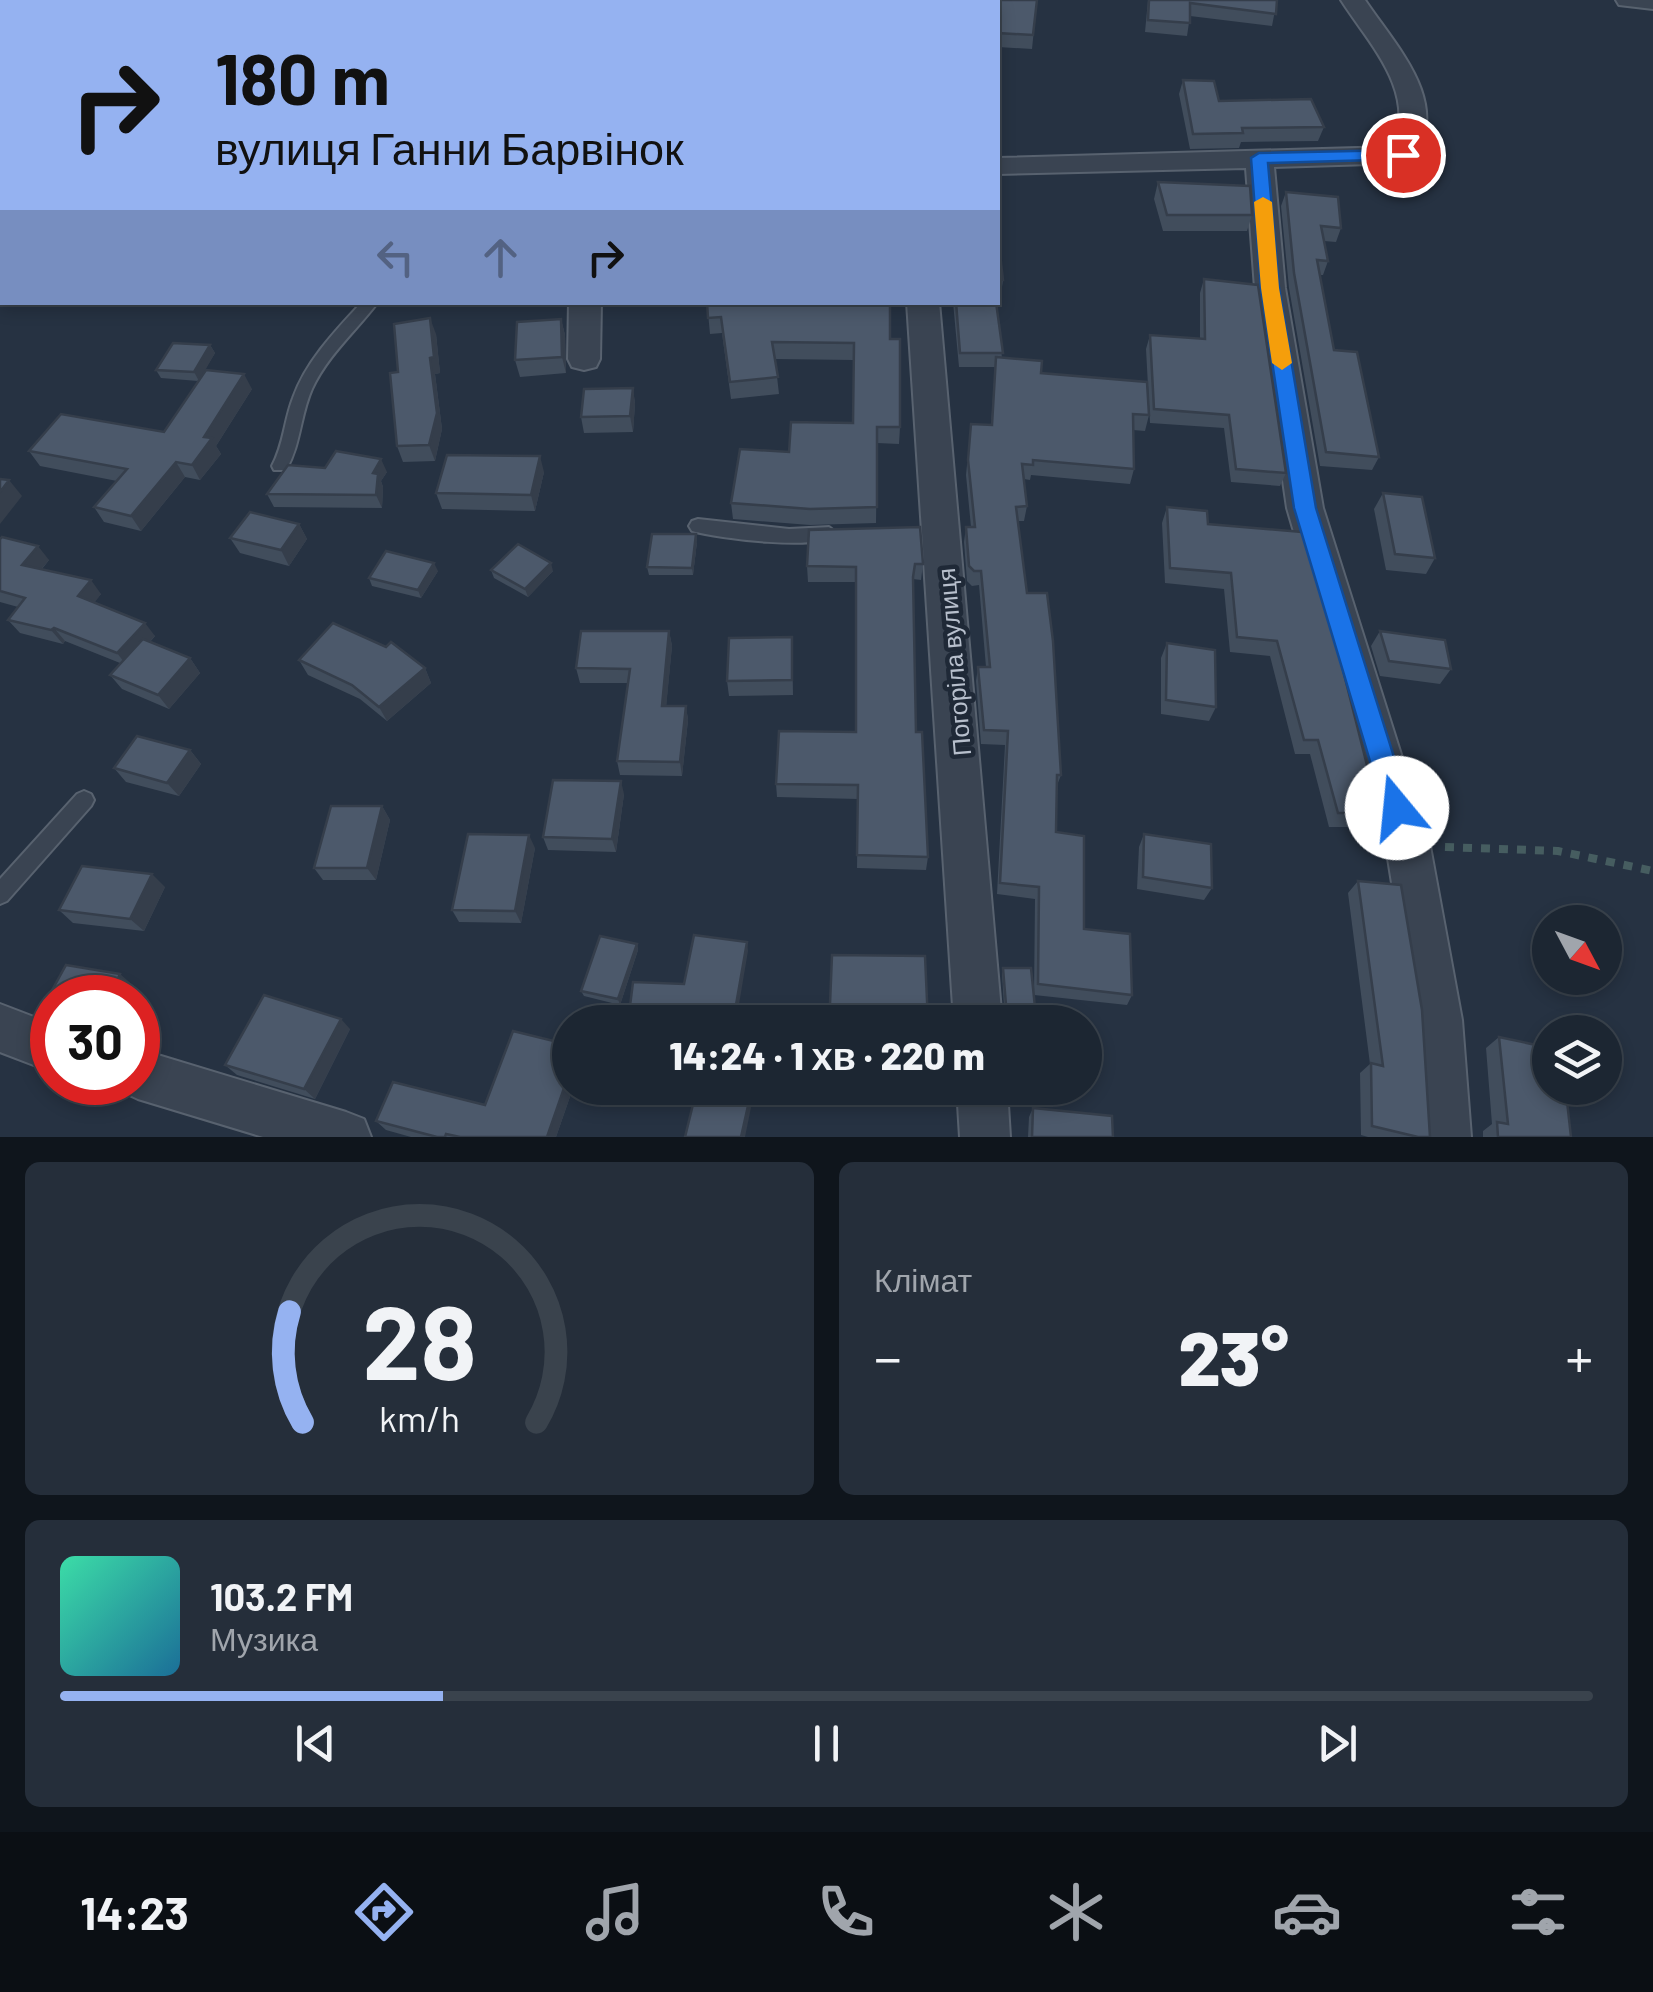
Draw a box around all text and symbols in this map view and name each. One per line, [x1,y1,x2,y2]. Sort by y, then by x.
text: 180 m [215,35,390,119]
icon: right [50,40,180,170]
pin [1361,113,1446,198]
text: вулиця Ганни Барвінок [215,120,684,174]
icon: arrive [1376,128,1431,183]
icon: left [368,230,423,285]
icon: ahead [473,230,528,285]
icon: right [578,230,633,285]
street label: Погоріла вулиця [930,567,976,757]
position arrow [1345,756,1449,860]
north arrow [1532,905,1622,995]
map controls [1532,905,1622,1105]
speed limit sign: 30 [30,975,160,1105]
button: layers [1532,1015,1622,1105]
text: 14:24 · 1 хв · 220 m [669,1032,985,1078]
text: Клімат [874,1260,972,1298]
text: 28 [362,1276,477,1401]
text: 23° [1178,1311,1289,1401]
text: − [874,1323,902,1389]
text: + [1565,1323,1593,1389]
text: km/h [379,1396,460,1439]
text: 103.2 FM [210,1573,353,1619]
text: Музика [210,1619,318,1657]
icon: previous [288,1716,343,1771]
icon: pause [799,1716,854,1771]
icon: next [1310,1716,1365,1771]
icon: directions [349,1877,419,1947]
icon: music [580,1877,650,1947]
icon: phone [811,1877,881,1947]
icon: climate [1041,1877,1111,1947]
icon: car [1272,1877,1342,1947]
icon: filters [1503,1877,1573,1947]
text: 14:23 [80,1885,189,1939]

